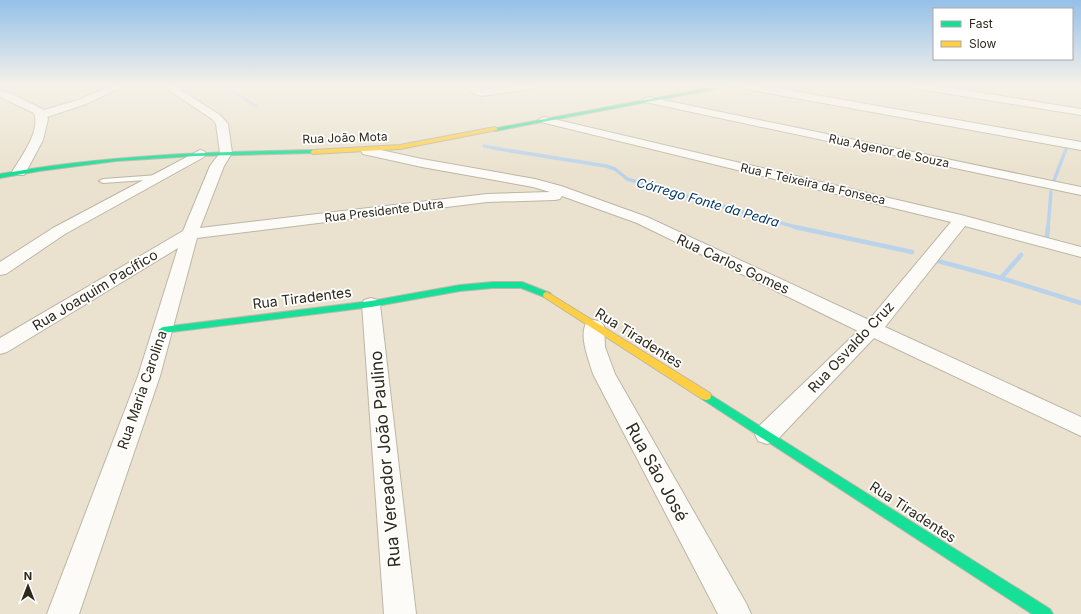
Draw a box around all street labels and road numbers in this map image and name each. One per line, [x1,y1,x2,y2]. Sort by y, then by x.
street label: Rua João Mota [302,129,388,146]
street label: Rua Agenor de Souza [827,130,951,171]
street label: Rua F Teixeira da Fonseca [739,160,887,208]
street label: Rua Presidente Dutra [324,196,444,225]
street label: Rua Carlos Gomes [674,230,792,297]
street label: Rua Joaquim Pacífico [29,245,160,334]
street label: Rua Tiradentes [251,283,352,312]
street label: Rua Osvaldo Cruz [804,297,897,396]
street label: Rua Tiradentes [593,304,686,371]
street label: Rua Maria Carolina [113,328,170,452]
street label: Rua Vereador João Paulino [366,350,404,568]
street label: Rua São José [622,419,692,525]
street label: Rua Tiradentes [867,477,960,546]

